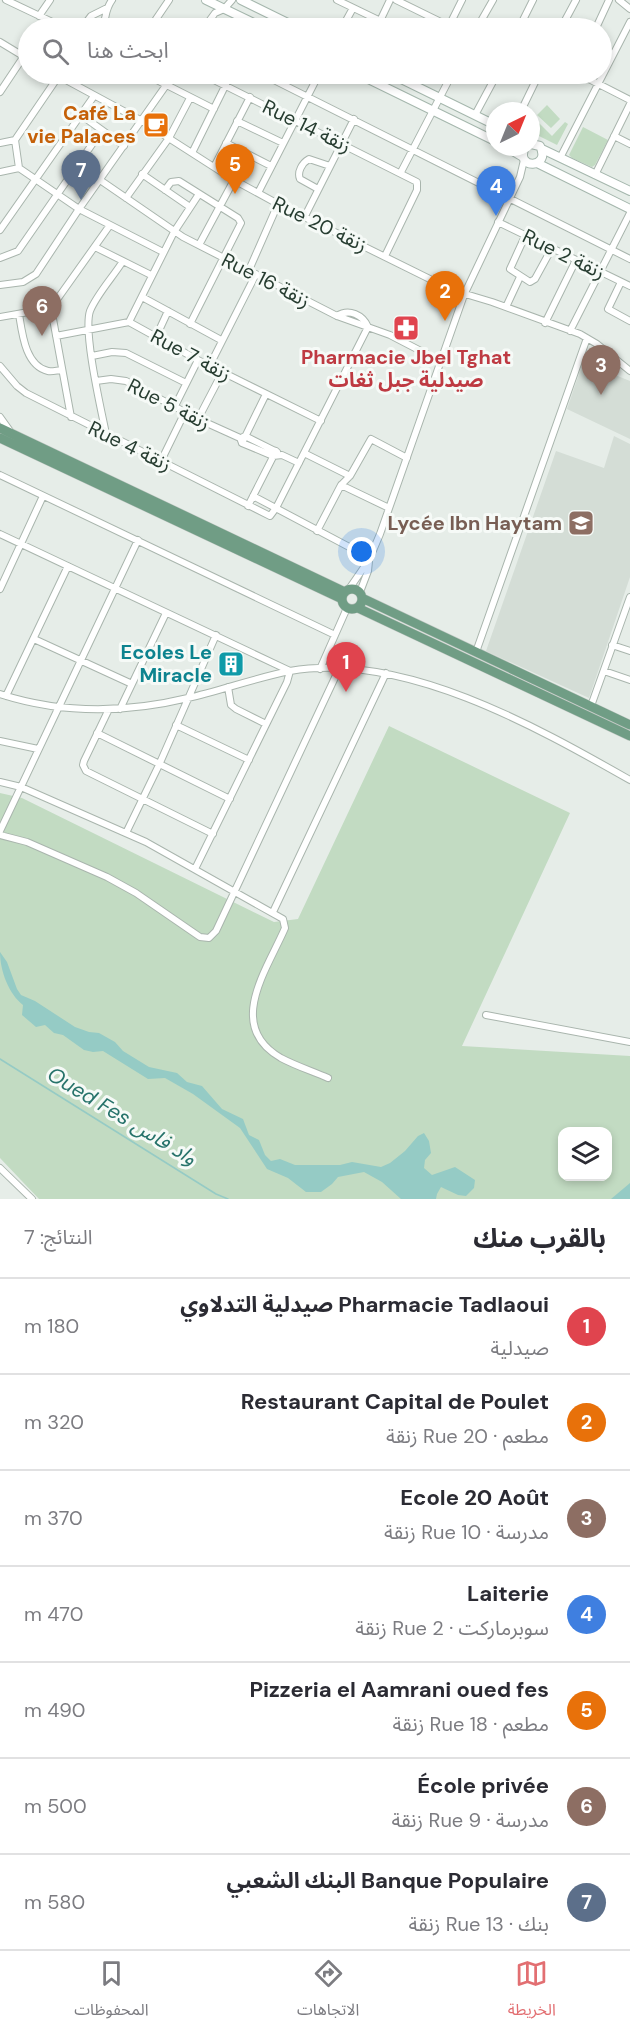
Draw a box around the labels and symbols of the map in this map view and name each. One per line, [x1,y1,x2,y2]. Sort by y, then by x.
street label: Rue 14 زنقة [258,93,356,159]
place label: Café La vie Palaces [27,100,136,149]
north arrow [486,102,540,156]
cafe icon: Café La vie Palaces [141,110,171,140]
pin: 5 [216,144,254,194]
pin: 7 [62,150,100,200]
pin: 4 [476,166,516,216]
street label: Rue 20 زنقة [268,190,372,258]
street label: Rue 2 زنقة [518,223,610,285]
street label: Rue 16 زنقة [217,247,315,313]
pin: 2 [426,272,464,321]
pin: 6 [22,286,62,336]
pharmacy icon: Pharmacie Jbel Tghat صيدلية جبل ثغات [391,313,421,343]
street label: Rue 7 زنقة [146,323,236,387]
place label: Pharmacie Jbel Tghat صيدلية جبل ثغات [301,344,511,393]
pin: 3 [582,346,620,395]
street label: Rue 5 زنقة [123,372,215,436]
street label: Rue 4 زنقة [84,415,176,477]
school or university icon: Lycée Ibn Haytam [566,508,596,538]
place label: Lycée Ibn Haytam [388,510,562,536]
your location [347,537,376,566]
place label: Ecoles Le Miracle [121,639,212,688]
pin: 1 [326,642,366,692]
building icon: Ecoles Le Miracle [216,649,246,679]
water label: Oued Fes واد فاس [42,1060,202,1172]

